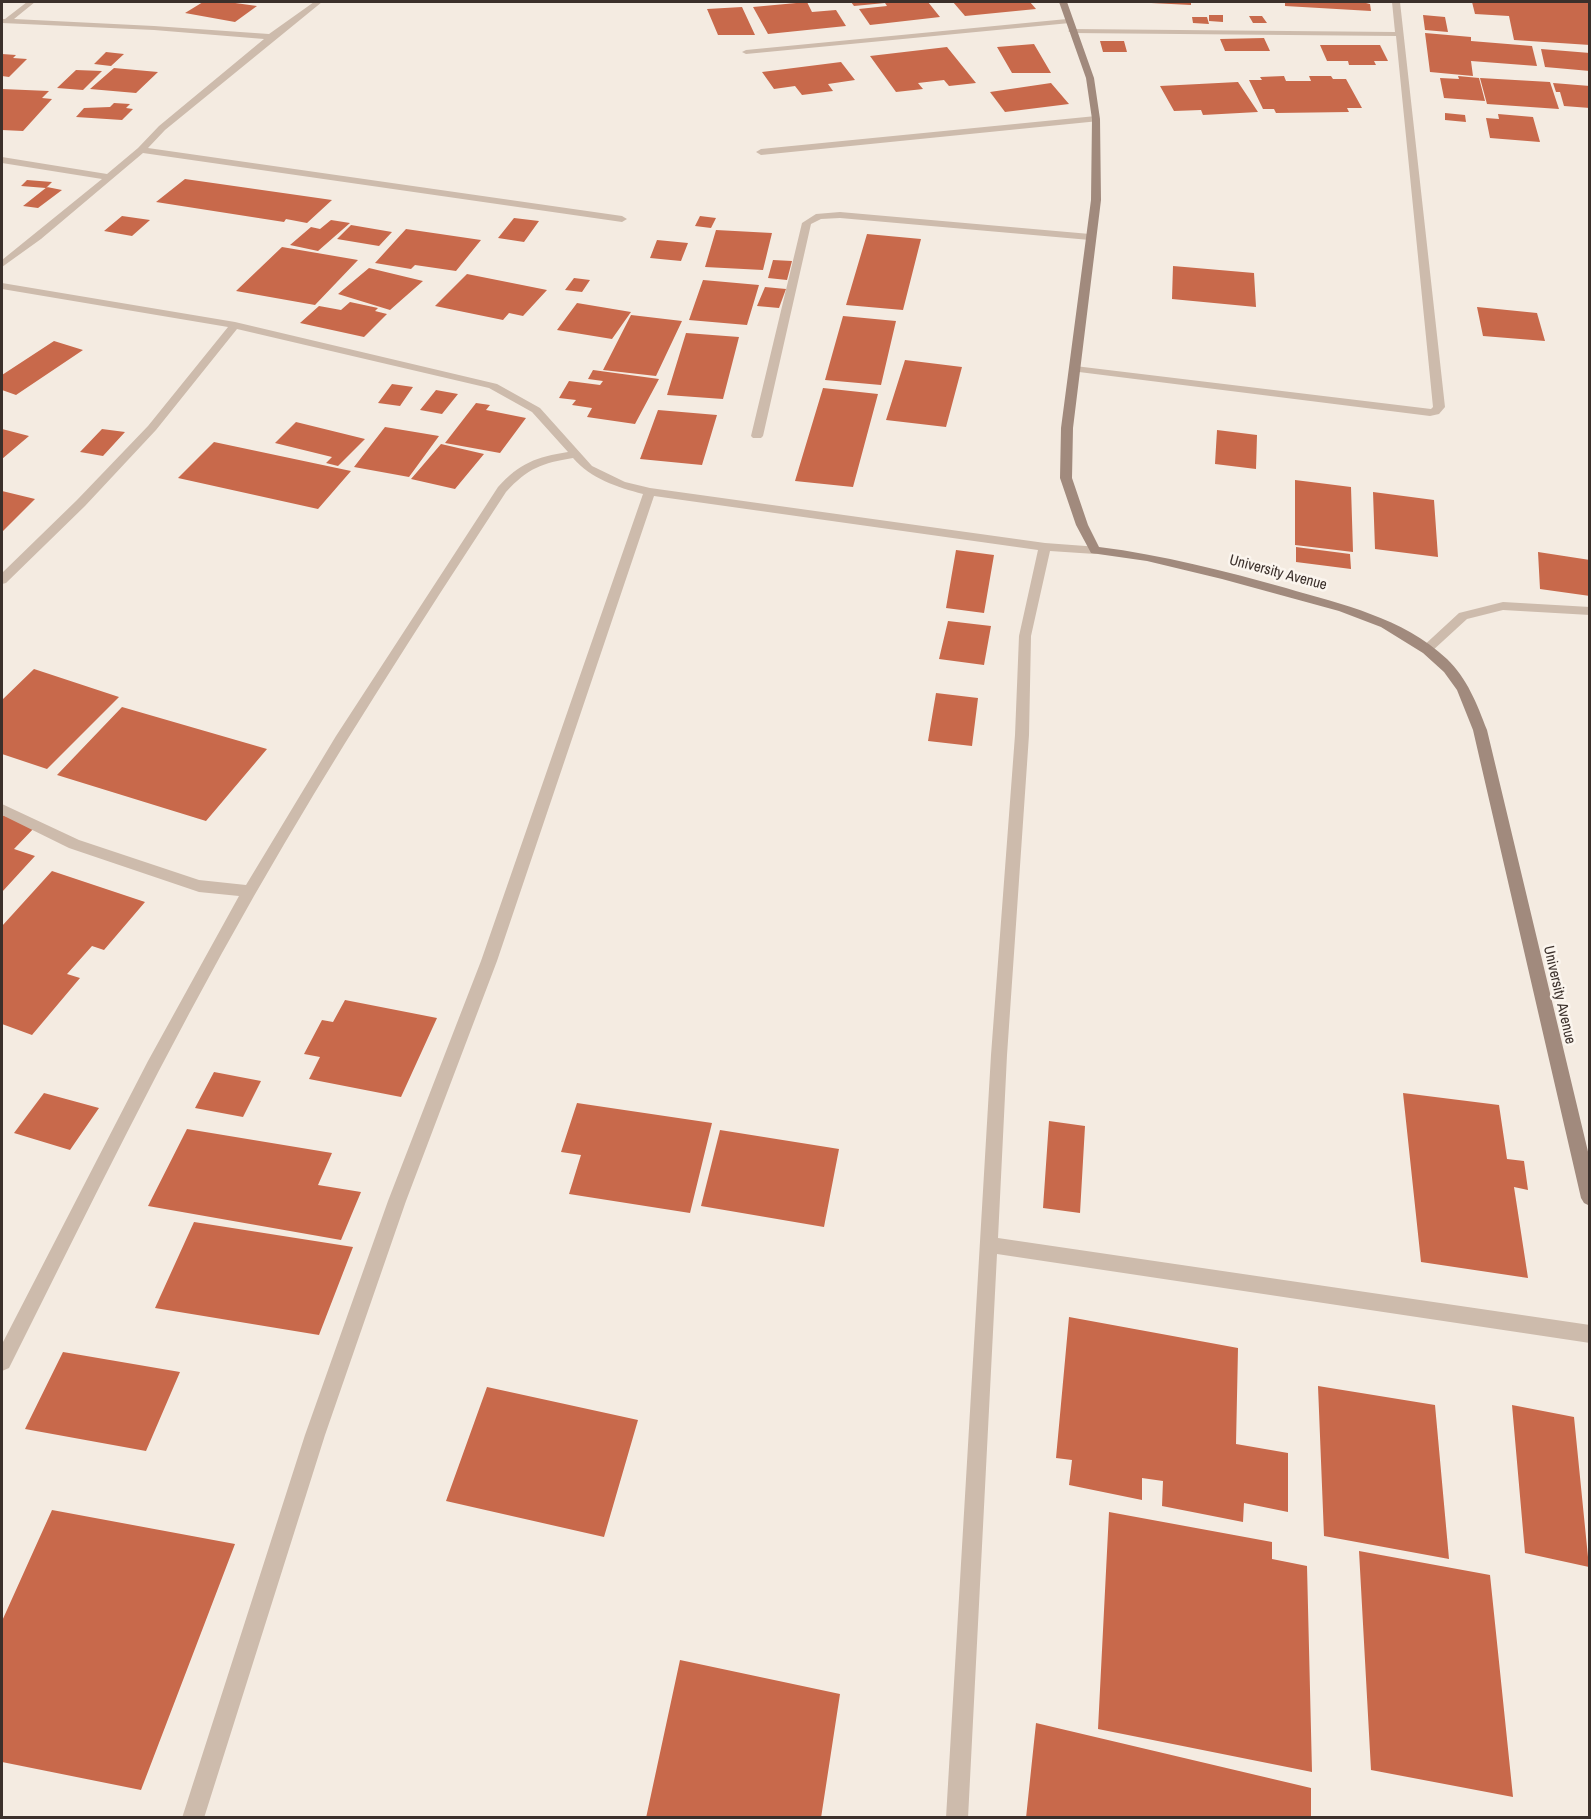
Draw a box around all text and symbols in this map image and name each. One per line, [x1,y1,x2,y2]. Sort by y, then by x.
street label: University Avenue [1227,551,1329,595]
street label: University Avenue [1539,944,1579,1046]

